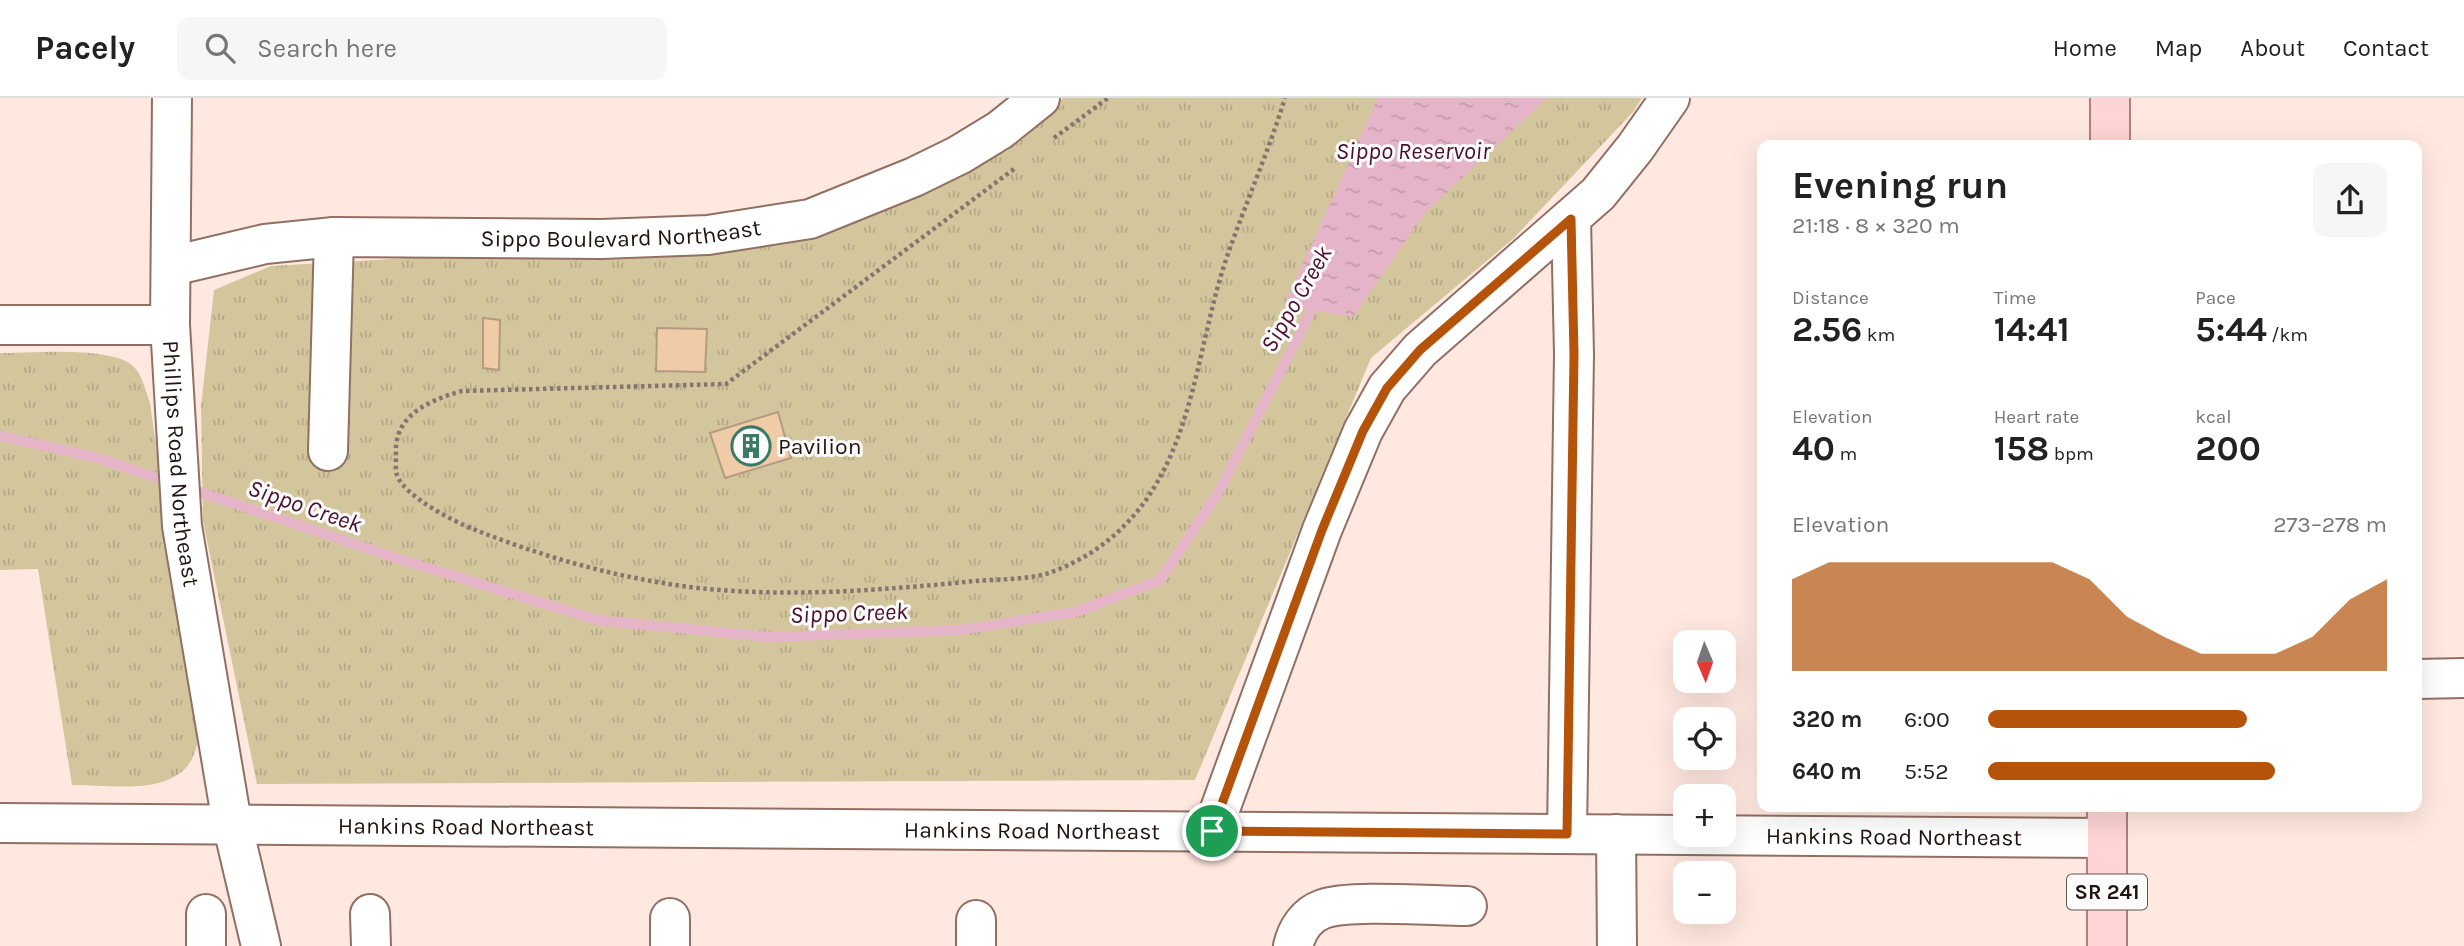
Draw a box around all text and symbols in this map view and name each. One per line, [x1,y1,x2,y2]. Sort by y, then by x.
search box [177,17,667,80]
text: Pacely [35,29,135,67]
icon: search [201,29,239,67]
text: Search here [257,33,397,64]
text: Home [2053,34,2117,62]
text: Map [2155,34,2202,62]
text: About [2240,34,2305,62]
text: Contact [2343,34,2429,62]
water label: Sippo Reservoir [1336,137,1491,165]
text: Evening run [1792,163,2008,208]
button: share [2313,163,2387,237]
text: 21:18 · 8 × 320 m [1792,212,1960,239]
street label: Sippo Boulevard Northeast [481,213,763,253]
water label: Sippo Creek [1254,240,1338,357]
text: Distance [1792,287,1869,309]
text: Time [1994,287,2036,309]
text: Pace [2195,287,2236,309]
text: 2.56 [1792,309,1862,350]
text: 14:41 [1994,309,2070,350]
text: 5:44 [2195,309,2267,350]
text: km [1862,324,1895,346]
text: /km [2267,324,2308,346]
street label: Phillips Road Northeast [157,340,206,589]
text: Elevation [1792,406,1872,428]
text: Heart rate [1994,406,2079,428]
text: kcal [2195,406,2232,428]
building icon: Pavilion [730,425,772,467]
text: 40 [1792,428,1835,469]
text: 158 [1994,428,2049,469]
text: 200 [2195,428,2261,469]
place label: Pavilion [778,433,862,460]
text: m [1835,443,1857,465]
text: bpm [2049,443,2094,465]
water label: Sippo Creek [245,474,366,539]
text: Elevation [1792,511,1889,538]
text: 273–278 m [2273,511,2387,538]
water label: Sippo Creek [790,597,909,629]
north arrow [1673,630,1736,693]
map controls [1673,630,1736,924]
text: 320 m [1792,706,1862,733]
text: 6:00 [1904,706,1950,733]
button: locate [1673,707,1736,770]
text: 640 m [1792,758,1862,785]
text: 5:52 [1904,758,1949,785]
button: + [1673,784,1736,847]
pin [1182,801,1242,861]
street label: Hankins Road Northeast [338,812,594,841]
icon: arrive [1193,812,1231,850]
street label: Hankins Road Northeast [904,816,1160,845]
street label: Hankins Road Northeast [1766,822,2022,851]
button: − [1673,861,1736,924]
road number: SR 241 [2067,874,2147,910]

